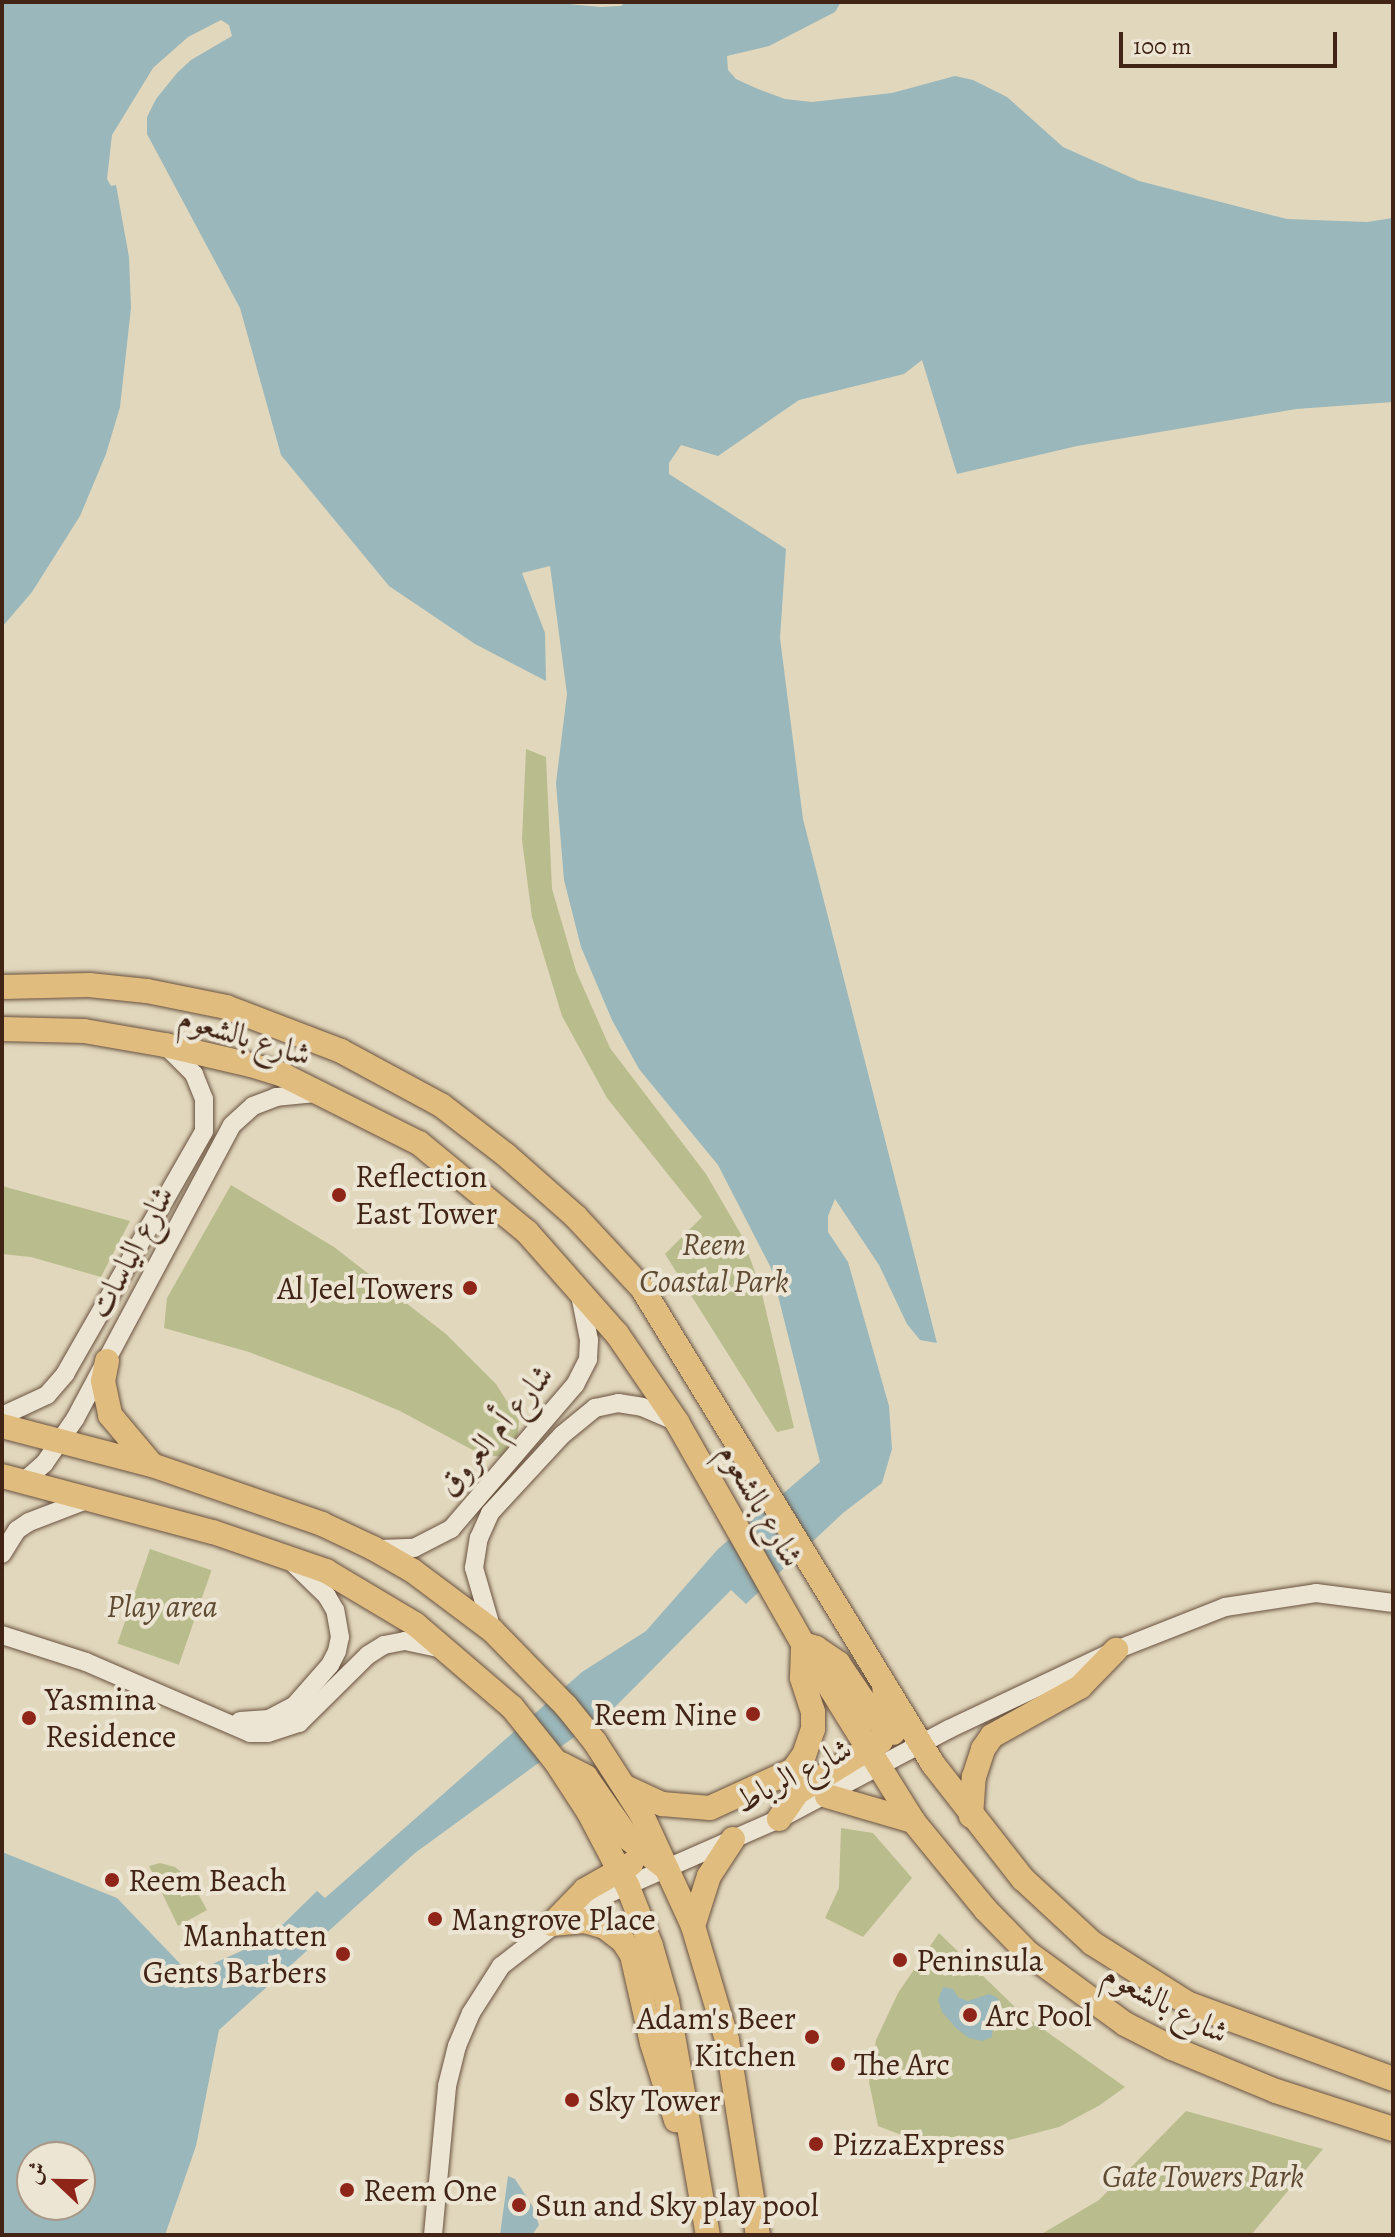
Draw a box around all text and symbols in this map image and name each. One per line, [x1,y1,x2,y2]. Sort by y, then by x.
scale bar [1123,16,1341,66]
text: 100 m [1133,30,1192,62]
street label: شارع بالشعوم [174,998,316,1074]
place label: Reflection East Tower [355,1158,498,1233]
street label: شارع الياسات [80,1179,182,1325]
marker: Reflection East Tower [330,1186,348,1204]
park label: Reem Coastal Park [639,1226,789,1301]
place label: Al Jeel Towers [277,1269,454,1307]
marker: Al Jeel Towers [461,1279,479,1297]
street label: شارع أم العروق [429,1356,561,1504]
street label: شارع بالشعوم [710,1436,812,1574]
park label: Play area [107,1587,217,1625]
place label: Yasmina Residence [45,1681,176,1756]
place label: Reem Nine [593,1695,737,1733]
marker: Reem Nine [744,1705,762,1723]
marker: Yasmina Residence [20,1709,38,1727]
street label: شارع الرباط [728,1729,858,1821]
place label: Reem Beach [128,1861,287,1899]
marker: Reem Beach [103,1871,121,1889]
place label: Mangrove Place [451,1900,656,1938]
marker: Mangrove Place [426,1910,444,1928]
place label: Manhatten Gents Barbers [143,1917,327,1992]
place label: Peninsula [916,1941,1044,1979]
marker: Manhatten Gents Barbers [334,1945,352,1963]
marker: Peninsula [891,1951,909,1969]
street label: شارع بالشعوم [1097,1954,1235,2052]
place label: Arc Pool [986,1996,1092,2034]
place label: Adam's Beer Kitchen [637,2000,796,2075]
marker: Arc Pool [961,2006,979,2024]
marker: Adam's Beer Kitchen [803,2028,821,2046]
place label: The Arc [854,2045,950,2083]
marker: The Arc [829,2055,847,2073]
place label: Sky Tower [588,2081,721,2119]
marker: Sky Tower [563,2091,581,2109]
place label: PizzaExpress [832,2125,1005,2163]
marker: PizzaExpress [807,2135,825,2153]
north arrow [16,2141,96,2221]
text: ش [18,2157,54,2189]
park label: Gate Towers Park [1102,2157,1304,2195]
place label: Reem One [363,2171,497,2209]
marker: Reem One [338,2181,356,2199]
place label: Sun and Sky play pool [535,2186,818,2224]
marker: Sun and Sky play pool [510,2196,528,2214]

